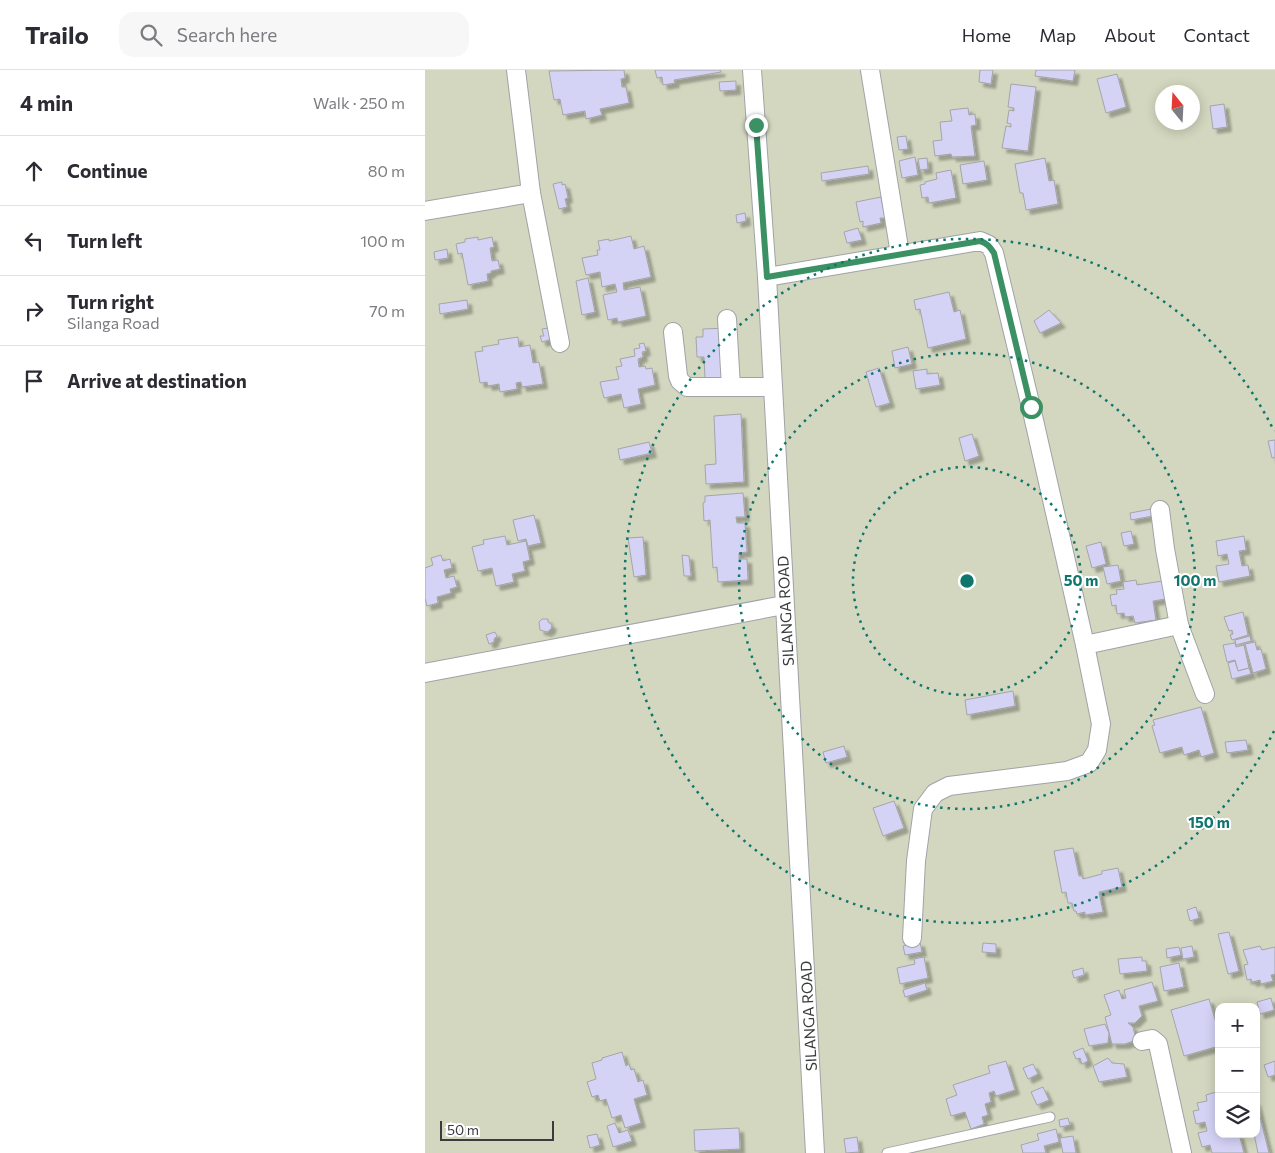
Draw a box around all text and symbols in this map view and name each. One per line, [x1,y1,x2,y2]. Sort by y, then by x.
search box [119,12,469,57]
text: Trailo [25,20,89,49]
icon: search [137,21,165,49]
text: Search here [177,23,277,46]
text: Home [962,24,1011,46]
text: Map [1039,24,1076,46]
text: About [1104,24,1156,46]
text: Contact [1184,24,1250,46]
north arrow [1155,85,1200,130]
text: 4 min [20,90,73,115]
text: Walk · 250 m [313,93,405,112]
route end [745,114,768,137]
icon: ahead [20,157,48,185]
text: Continue [67,159,147,182]
text: 80 m [368,161,405,180]
icon: left [20,227,48,255]
text: Turn left [67,229,142,252]
text: 100 m [360,231,405,250]
text: Turn right [67,290,154,313]
icon: right [20,297,48,325]
text: 70 m [369,301,405,320]
text: Silanga Road [67,313,159,332]
icon: arrive [20,367,48,395]
text: Arrive at destination [67,369,247,392]
route start [1020,396,1043,419]
street label: SILANGA ROAD [773,555,797,667]
text: 50 m [1064,571,1098,589]
text: 100 m [1174,571,1216,589]
centre of rings [958,572,976,590]
text: 150 m [1188,813,1230,831]
street label: SILANGA ROAD [796,960,820,1072]
map controls [1215,1003,1260,1138]
button: + [1215,1003,1260,1048]
button: − [1215,1048,1260,1093]
button: layers [1215,1093,1260,1138]
scale bar [440,1118,554,1141]
text: 50 m [447,1121,479,1138]

